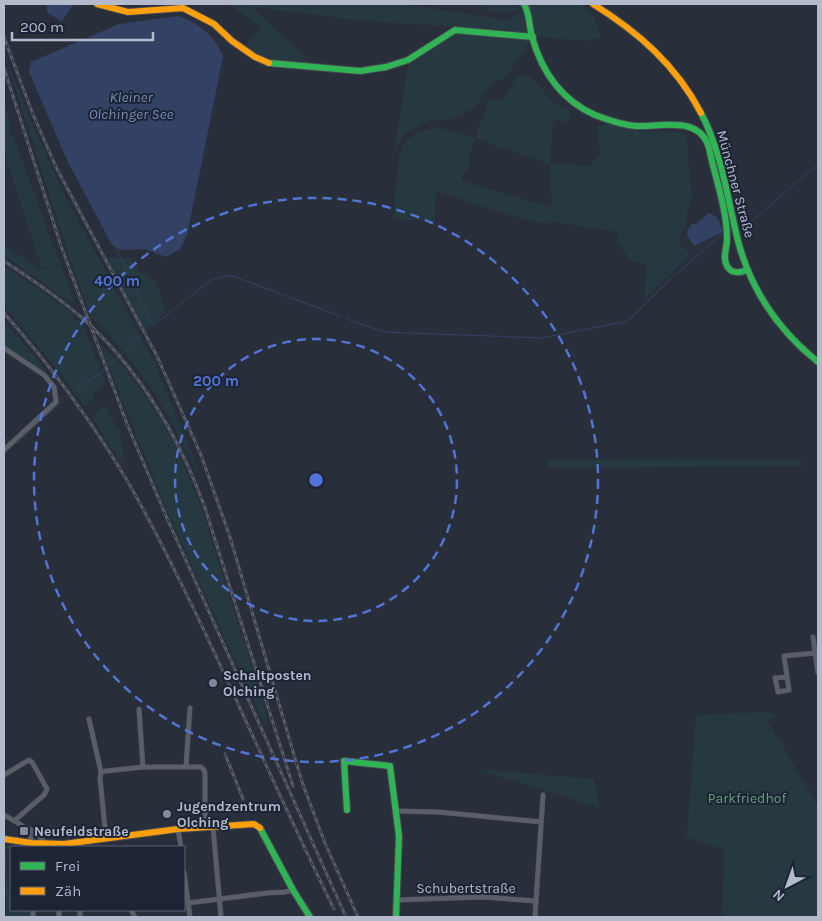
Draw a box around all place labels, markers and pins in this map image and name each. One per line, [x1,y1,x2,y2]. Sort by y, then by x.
centre of rings [307,471,325,489]
place label: Schaltposten Olching [223,667,312,700]
marker: Schaltposten Olching [207,677,219,689]
place label: Jugendzentrum Olching [177,798,281,831]
marker: Jugendzentrum Olching [161,808,173,820]
place label: Neufeldstraße [34,823,129,840]
marker: Neufeldstraße [18,825,30,837]

